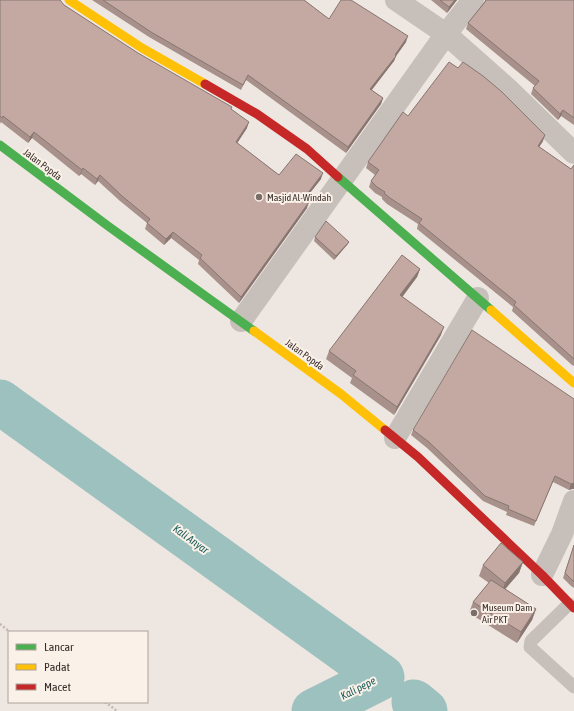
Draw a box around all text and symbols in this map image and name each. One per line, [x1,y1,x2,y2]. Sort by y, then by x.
street label: Jalan Popda [21,146,64,183]
marker: Masjid Al-Windah [254,192,264,202]
place label: Masjid Al-Windah [267,192,331,203]
street label: Jalan Popda [283,337,326,372]
water label: Kali Anyar [171,522,212,556]
place label: Museum Dam Air PKT [482,602,532,625]
marker: Museum Dam Air PKT [469,608,479,618]
legend [8,631,148,703]
text: Lancar [44,640,74,654]
text: Padat [44,660,70,674]
water label: Kali pepe [339,674,378,702]
text: Macet [44,680,72,694]

